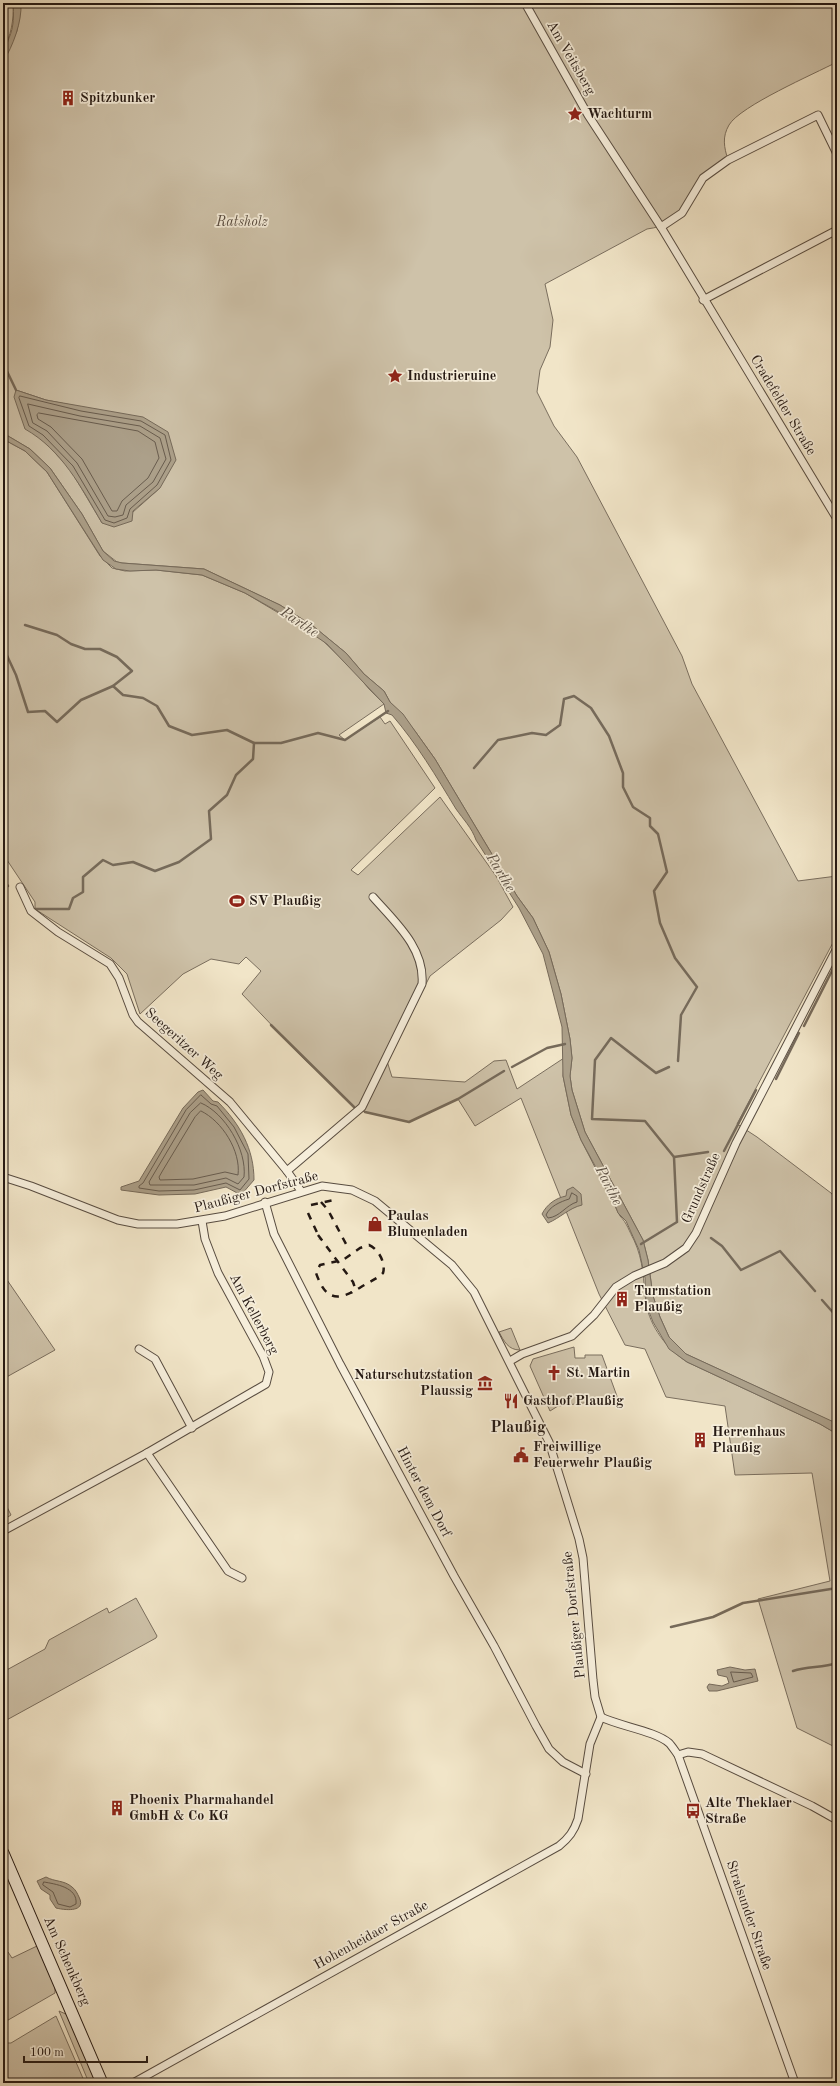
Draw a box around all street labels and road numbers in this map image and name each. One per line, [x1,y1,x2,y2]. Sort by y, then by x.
street label: Am Veitsberg [544,18,598,98]
street label: Cradefelder Straße [748,353,818,457]
street label: Seegeritzer Weg [142,1005,226,1083]
street label: Grundstraße [679,1151,723,1225]
street label: Plaußiger Dorfstraße [192,1169,320,1215]
street label: Am Kellerberg [227,1271,281,1357]
street label: Hinter dem Dorf [394,1444,454,1541]
street label: Plaußiger Dorfstraße [560,1551,588,1679]
street label: Stralsunder Straße [724,1859,774,1971]
street label: Hohenheidaer Straße [312,1898,430,1972]
street label: Am Schenkberg [41,1914,93,2008]

